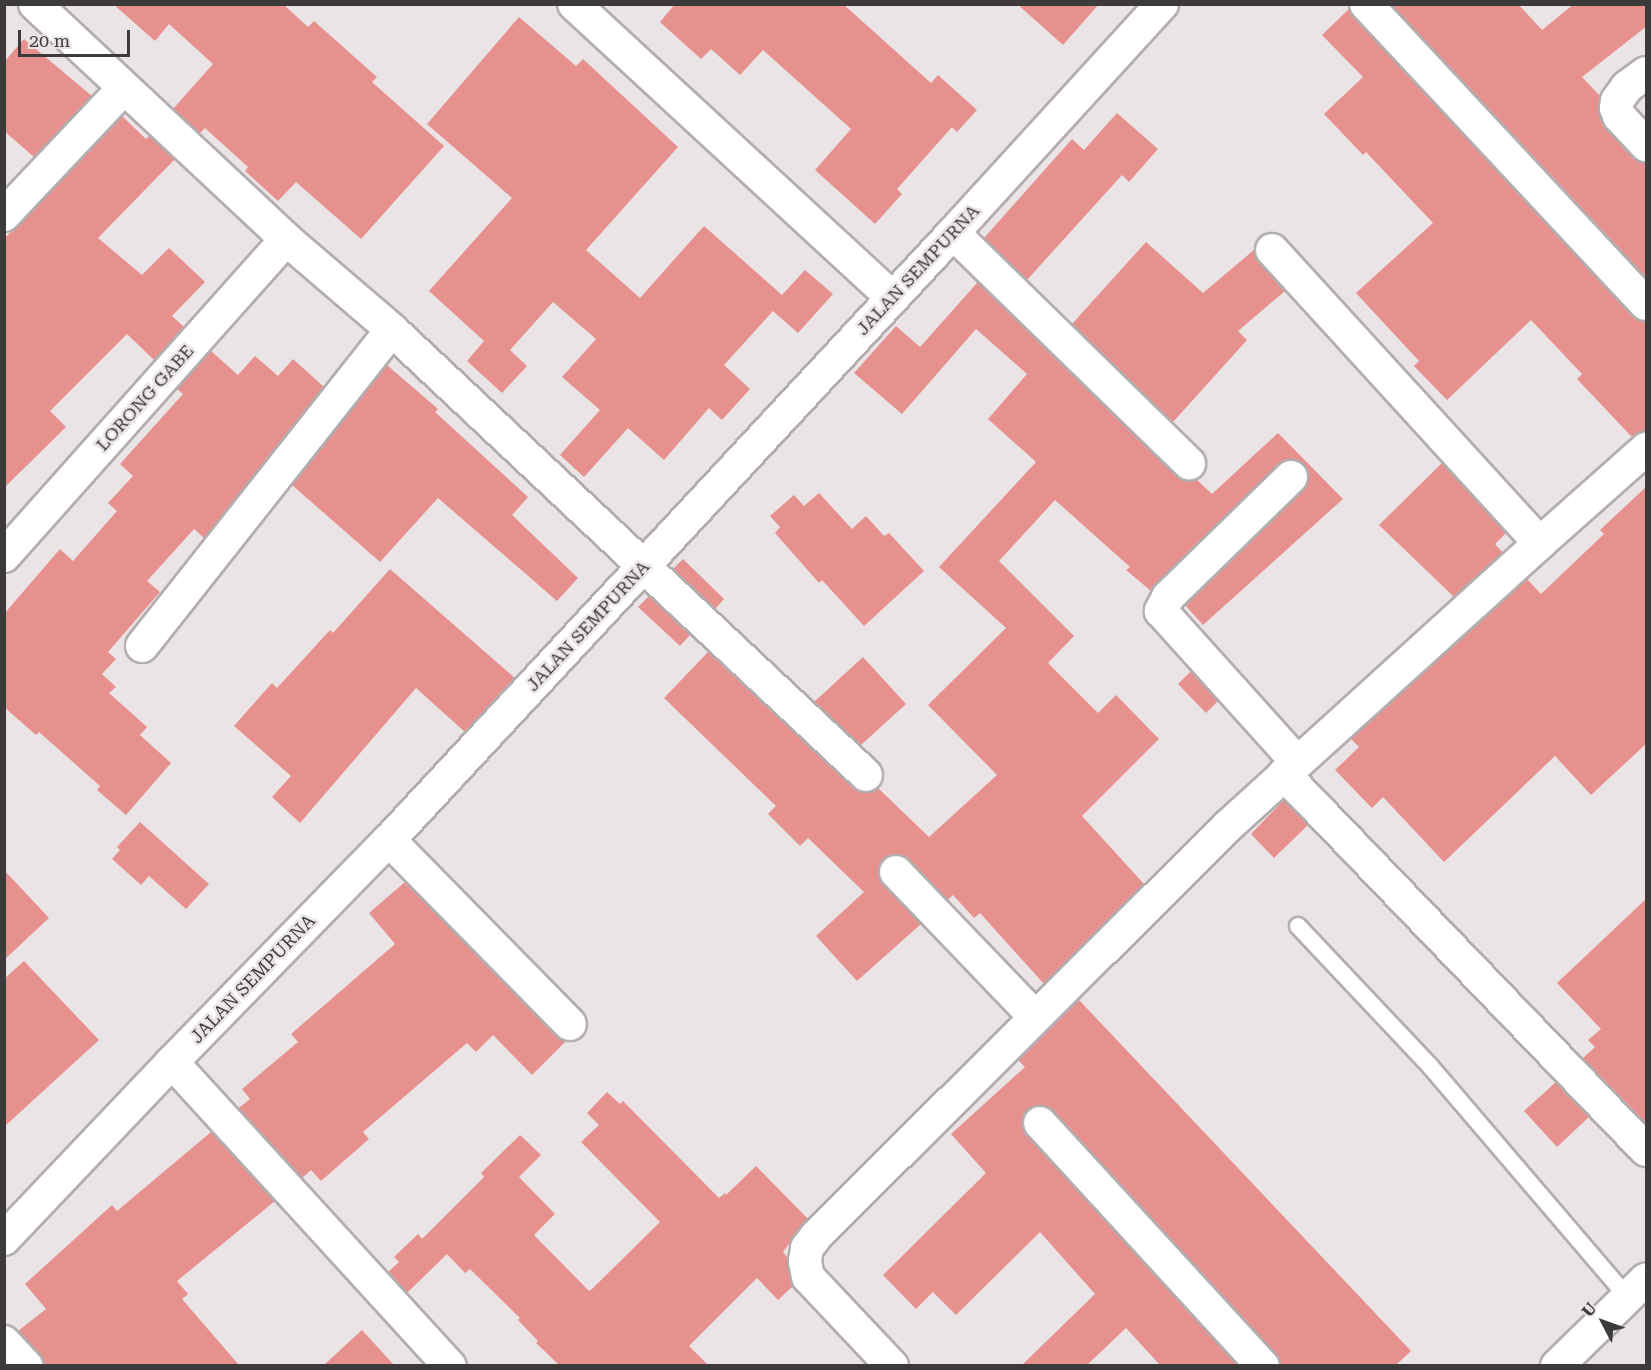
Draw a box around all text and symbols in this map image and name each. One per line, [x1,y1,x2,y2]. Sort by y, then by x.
scale bar [21,18,134,56]
text: 20 m [29,30,70,51]
street label: JALAN SEMPURNA [852,200,984,340]
street label: LORONG GABE [92,341,198,455]
street label: JALAN SEMPURNA [522,556,654,696]
street label: JALAN SEMPURNA [186,910,320,1048]
north arrow [1573,1292,1633,1352]
text: U [1578,1299,1600,1321]

